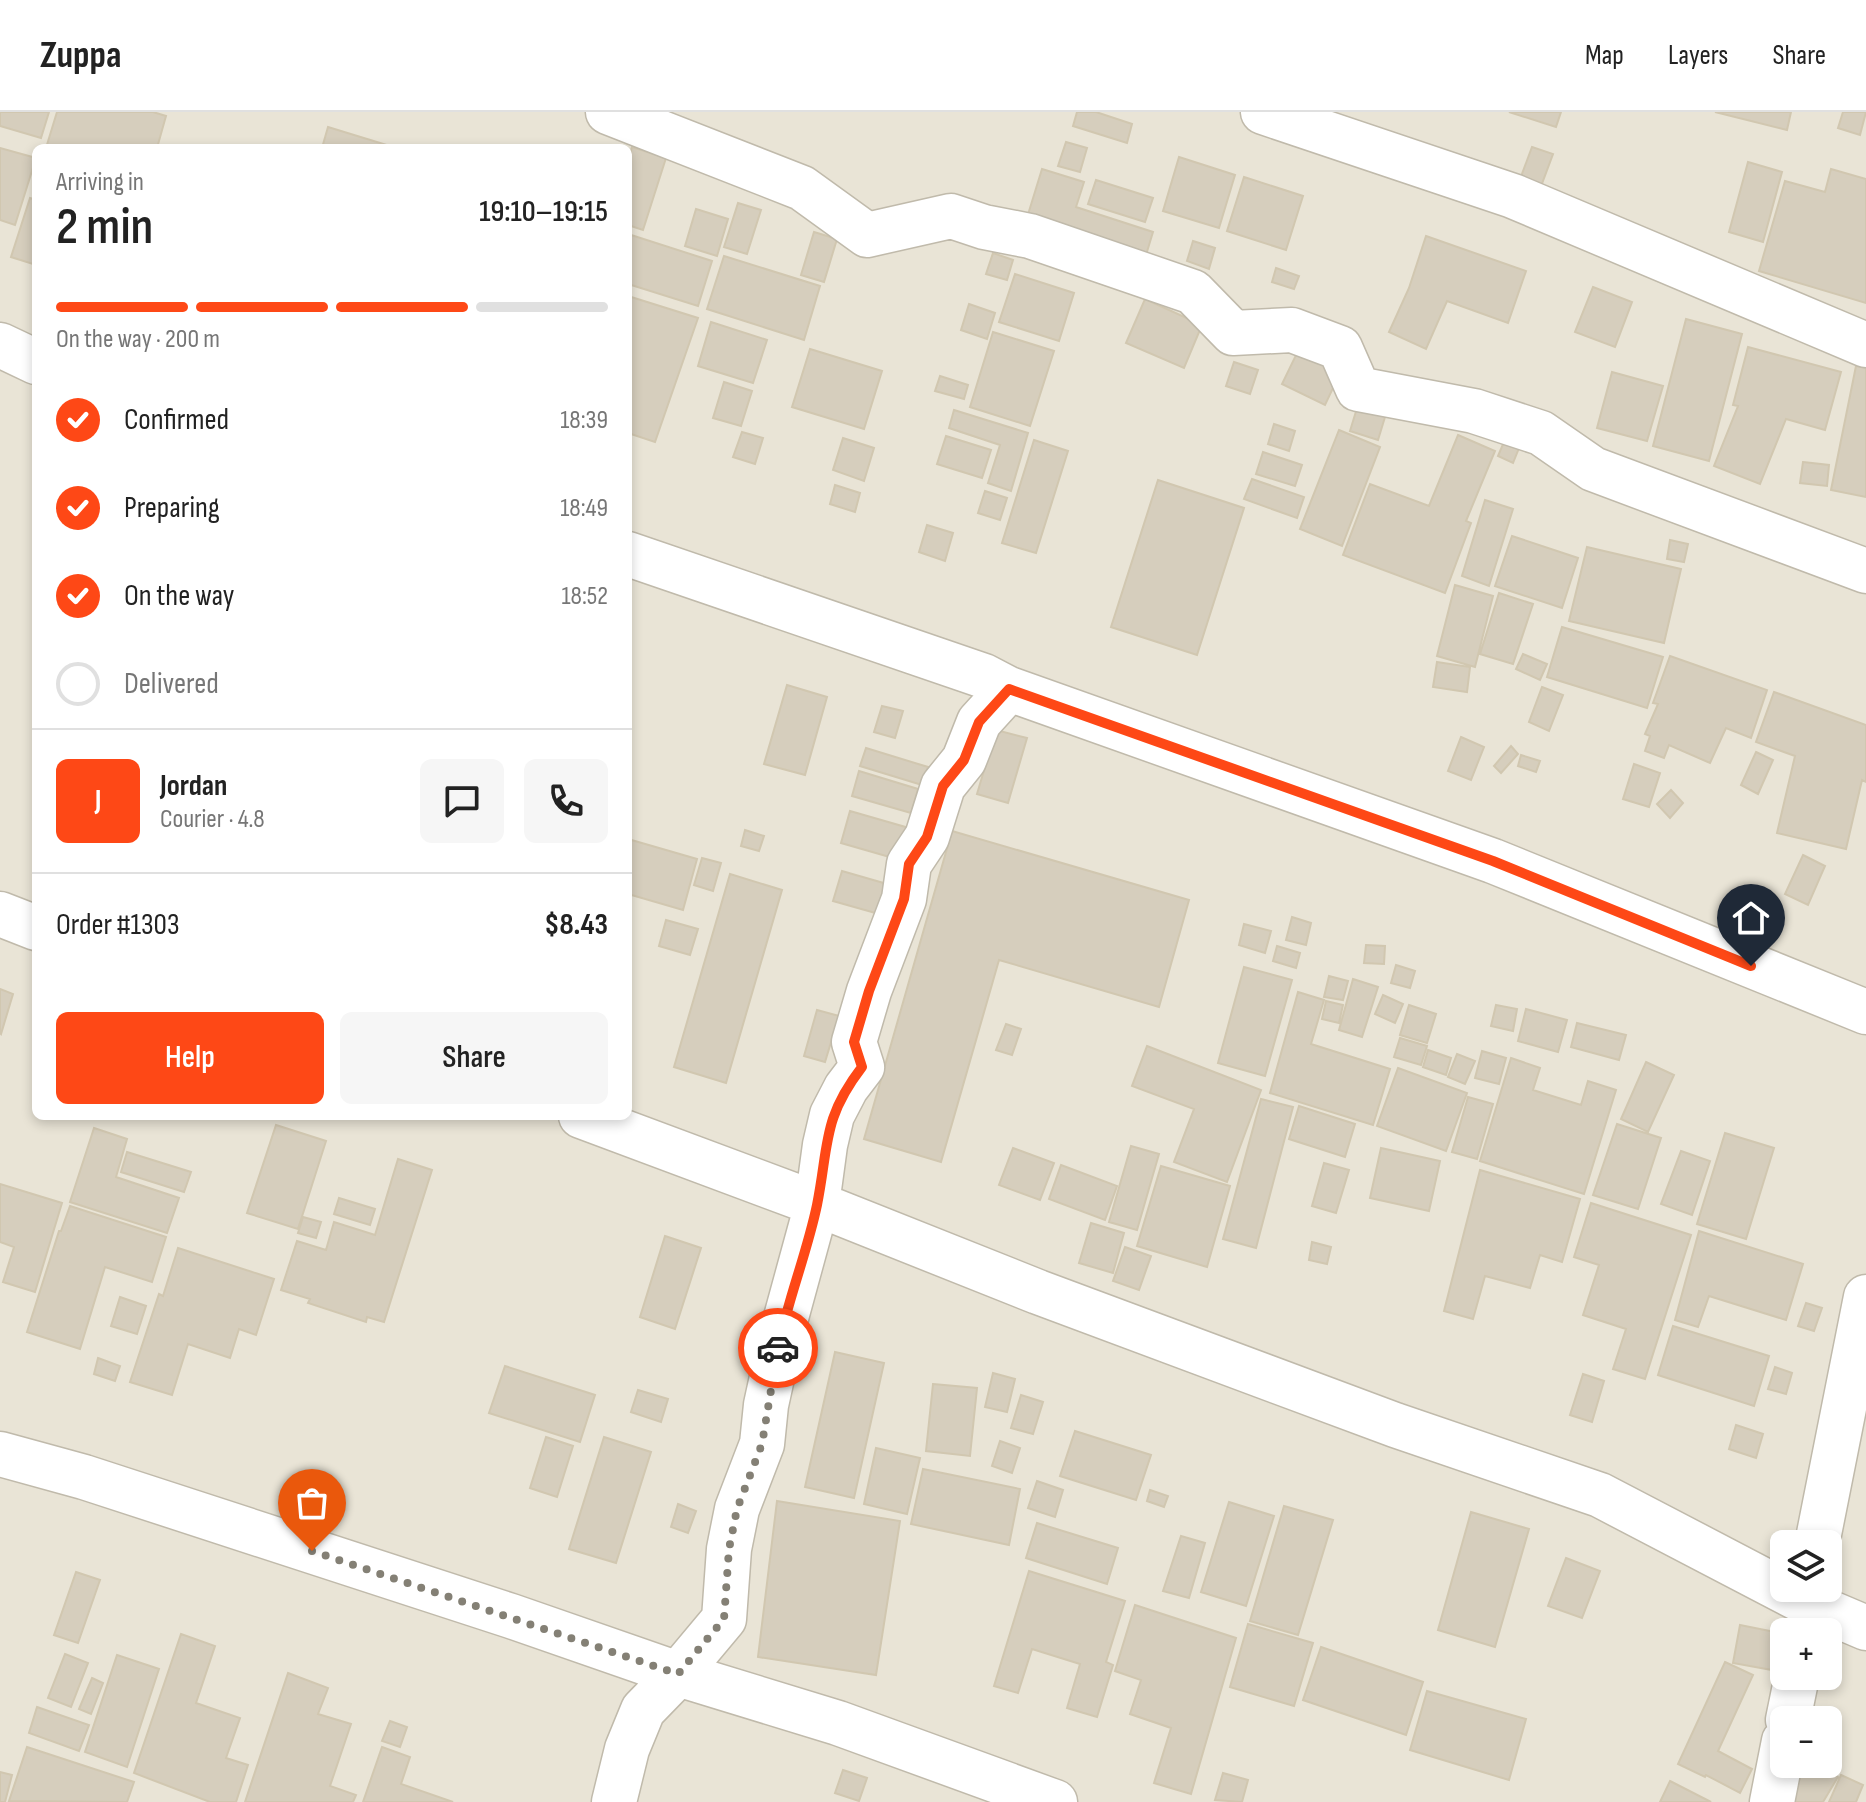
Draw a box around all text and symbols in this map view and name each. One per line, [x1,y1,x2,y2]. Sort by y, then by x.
text: Zuppa [40,33,121,78]
text: Map [1585,39,1624,72]
text: Layers [1668,39,1728,72]
text: Share [1772,39,1826,72]
text: Arriving in [56,167,144,198]
text: 19:10–19:15 [479,194,608,230]
text: 2 min [56,196,153,259]
text: On the way · 200 m [56,324,220,355]
icon: check [56,398,100,442]
text: Confirmed [124,402,229,438]
text: 18:39 [560,405,608,436]
icon: check [56,486,100,530]
text: Preparing [124,490,220,526]
text: 18:49 [560,493,608,524]
icon: check [56,574,100,618]
text: On the way [124,578,234,614]
text: 18:52 [561,581,608,612]
text: Delivered [124,666,219,702]
button: chat [420,759,504,843]
button: phone [524,759,608,843]
text: Jordan [160,768,227,804]
text: J [95,783,101,819]
text: Courier · 4.8 [160,804,265,835]
pin [1717,884,1785,966]
icon: home [1729,896,1773,940]
text: Order #1303 [56,907,180,943]
text: $8.43 [544,907,608,943]
button: Help [56,1012,324,1104]
button: Share [340,1012,608,1104]
courier [738,1308,818,1388]
icon: car [756,1326,800,1370]
pin [278,1469,346,1551]
icon: bag [290,1481,334,1525]
map controls [1770,1530,1842,1778]
button: layers [1770,1530,1842,1602]
button: + [1770,1618,1842,1690]
button: − [1770,1706,1842,1778]

